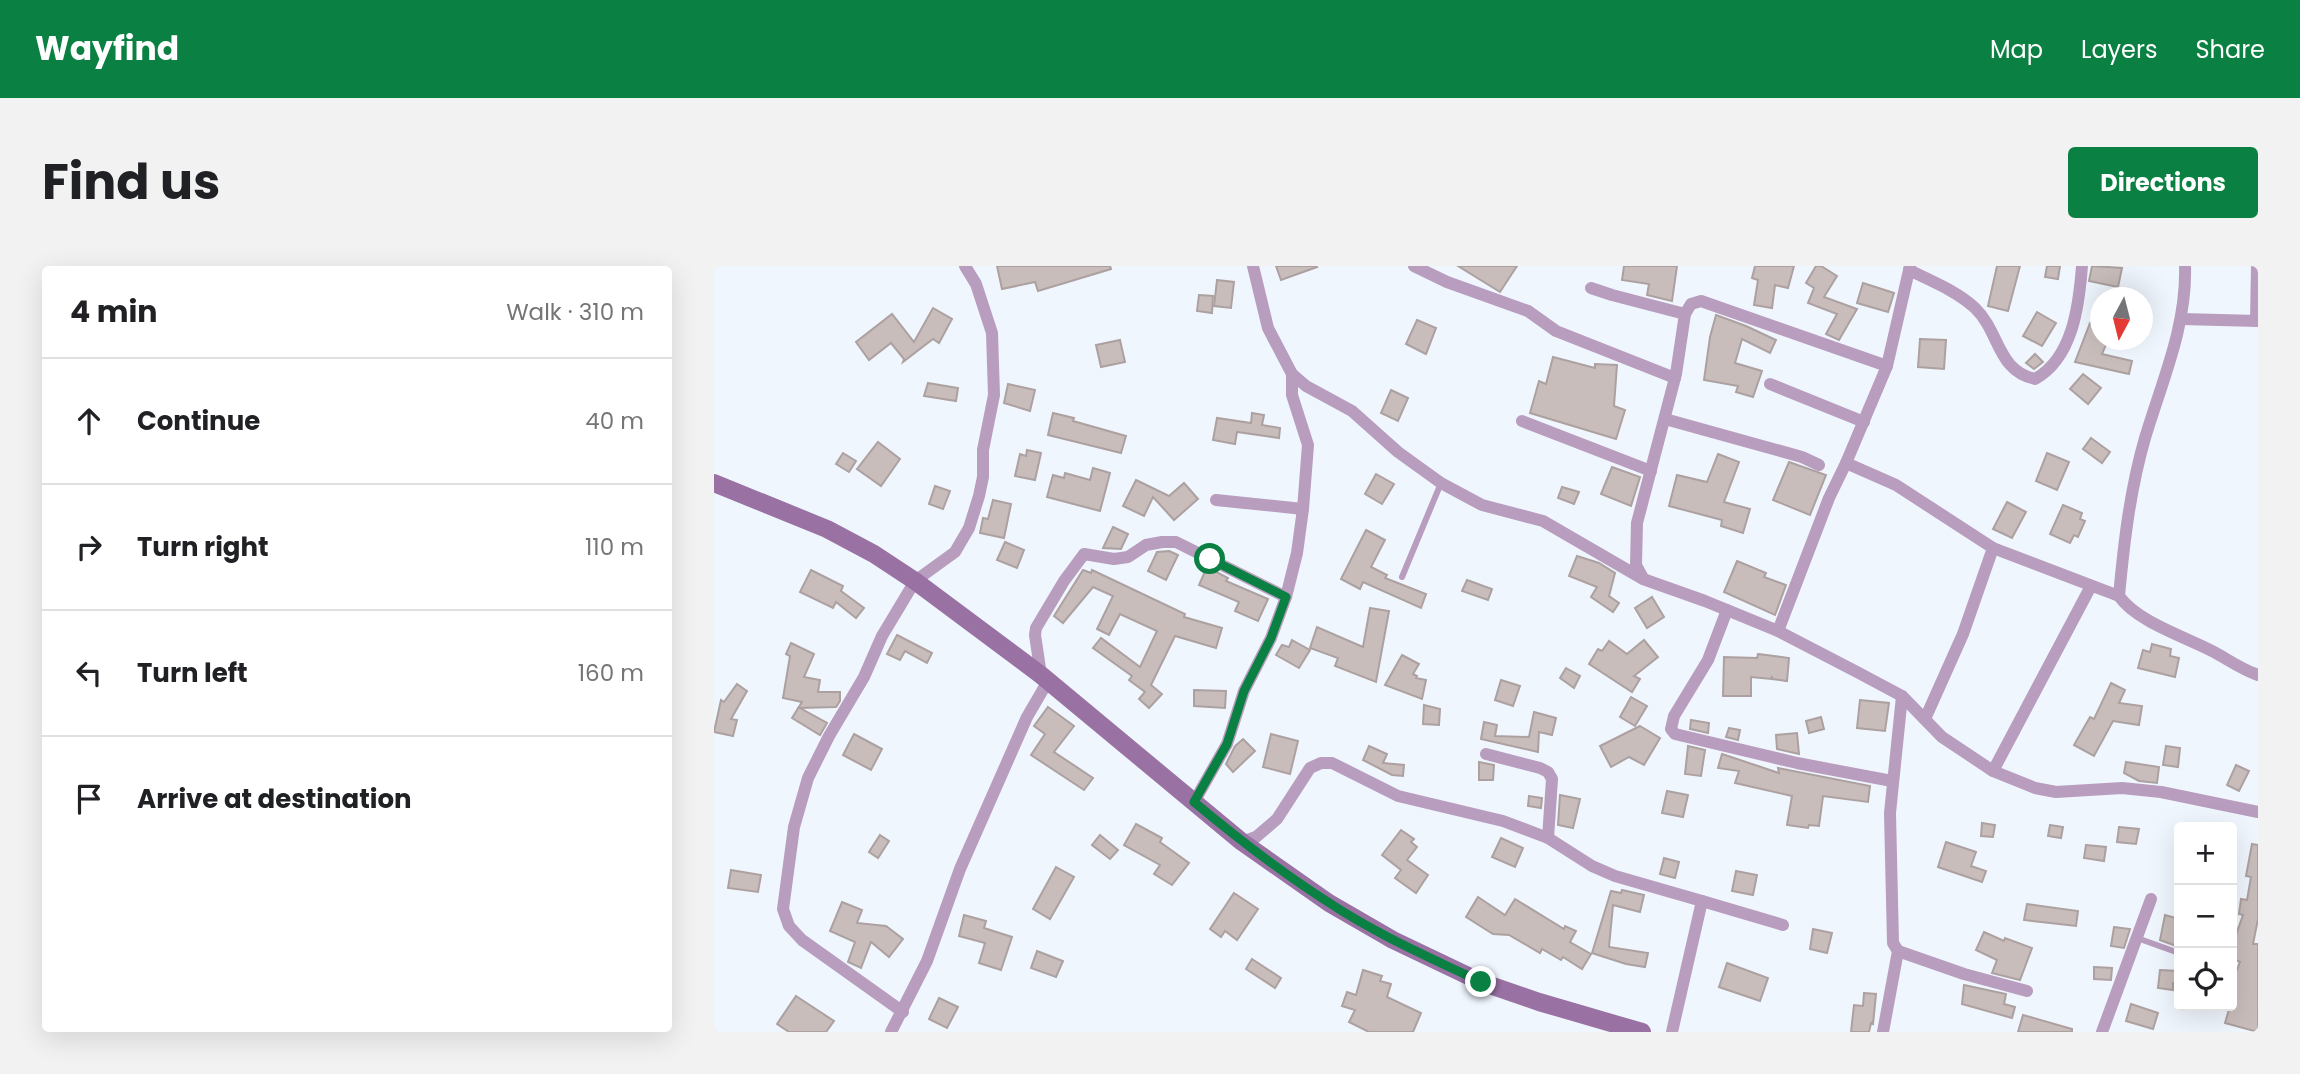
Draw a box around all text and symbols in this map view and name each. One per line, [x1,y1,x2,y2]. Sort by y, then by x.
text: Wayfind [35,25,179,72]
text: Map [1990,33,2043,66]
text: Layers [2081,33,2157,66]
text: Share [2195,33,2265,66]
button: Directions [2068,147,2258,218]
text: Find us [42,148,220,216]
north arrow [2090,287,2153,350]
text: 4 min [70,290,158,333]
text: Walk · 310 m [506,296,644,328]
icon: ahead [70,402,108,440]
text: Continue [137,403,260,439]
text: 40 m [585,405,644,437]
icon: right [70,528,108,566]
text: Turn right [137,529,269,565]
text: 110 m [585,531,644,563]
route start [1194,543,1225,574]
icon: left [70,654,108,692]
text: Turn left [137,655,248,691]
text: 160 m [578,657,644,689]
icon: arrive [70,780,108,818]
text: Arrive at destination [137,781,412,817]
map controls [2174,822,2237,1011]
button: + [2174,822,2237,885]
button: − [2174,885,2237,948]
button: locate [2174,948,2237,1011]
route end [1465,966,1496,997]

